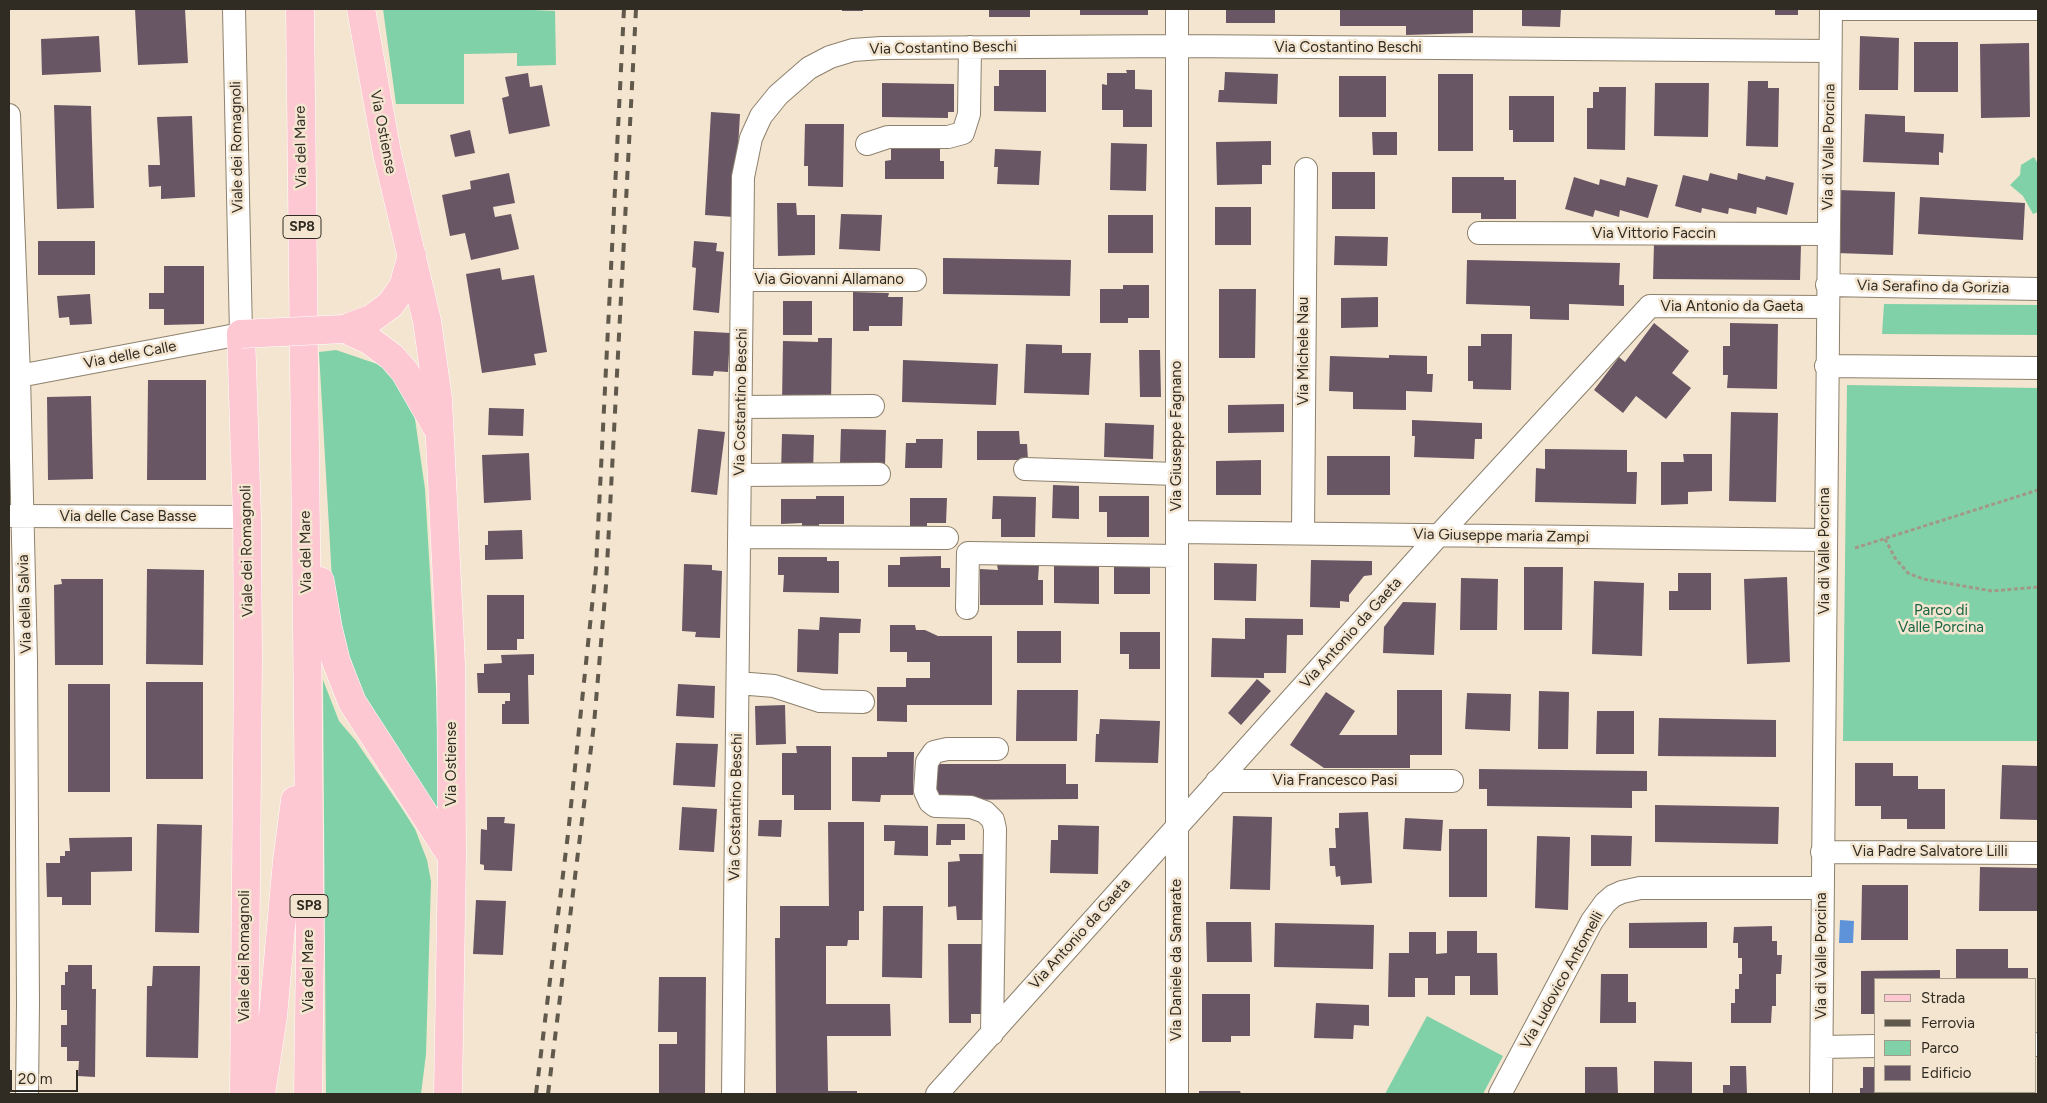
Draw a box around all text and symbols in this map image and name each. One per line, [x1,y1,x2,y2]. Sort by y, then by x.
street label: Via Costantino Beschi [869,38,1017,58]
street label: Via Costantino Beschi [1274,39,1422,57]
street label: Viale dei Romagnoli [227,81,247,213]
street label: Via di Valle Porcina [1819,83,1839,211]
street label: Via Ostiense [366,89,400,175]
street label: Via del Mare [291,105,311,189]
road number: SP8 [283,216,321,238]
street label: Via Vittorio Faccin [1592,225,1716,243]
street label: Via Giovanni Allamano [754,271,904,289]
street label: Via Serafino da Gorizia [1857,277,2009,297]
street label: Via Michele Nau [1295,297,1313,405]
street label: Via Antonio da Gaeta [1660,298,1804,316]
street label: Via Costantino Beschi [731,328,751,476]
street label: Via delle Calle [82,337,178,373]
street label: Via Giuseppe Fagnano [1168,361,1186,511]
street label: Viale dei Romagnoli [237,485,257,617]
street label: Via di Valle Porcina [1816,487,1834,615]
street label: Via delle Case Basse [59,508,197,526]
street label: Via del Mare [296,510,316,594]
street label: Via Giuseppe maria Zampi [1413,525,1589,547]
street label: Via della Salvia [14,554,36,654]
street label: Via Antonio da Gaeta [1296,574,1406,692]
park label: Parco di Valle Porcina [1898,602,1984,637]
street label: Via Ostiense [443,722,461,806]
street label: Via Costantino Beschi [726,733,746,881]
street label: Via Francesco Pasi [1273,772,1397,790]
street label: Via Padre Salvatore Lilli [1852,843,2008,861]
street label: Via Antonio da Gaeta [1025,875,1135,993]
street label: Via Daniele da Samarate [1168,879,1186,1041]
street label: Viale dei Romagnoli [236,890,254,1022]
street label: Via di Valle Porcina [1813,892,1831,1020]
road number: SP8 [290,894,328,918]
street label: Via Ludovico Antomelli [1517,908,1607,1052]
street label: Via del Mare [300,930,318,1012]
legend [1874,978,2037,1093]
text: Strada [1921,989,1965,1007]
text: Ferrovia [1921,1014,1975,1032]
text: Parco [1921,1039,1959,1057]
scale bar [12,1060,80,1092]
text: Edificio [1921,1064,1971,1082]
text: 20 m [18,1070,52,1088]

